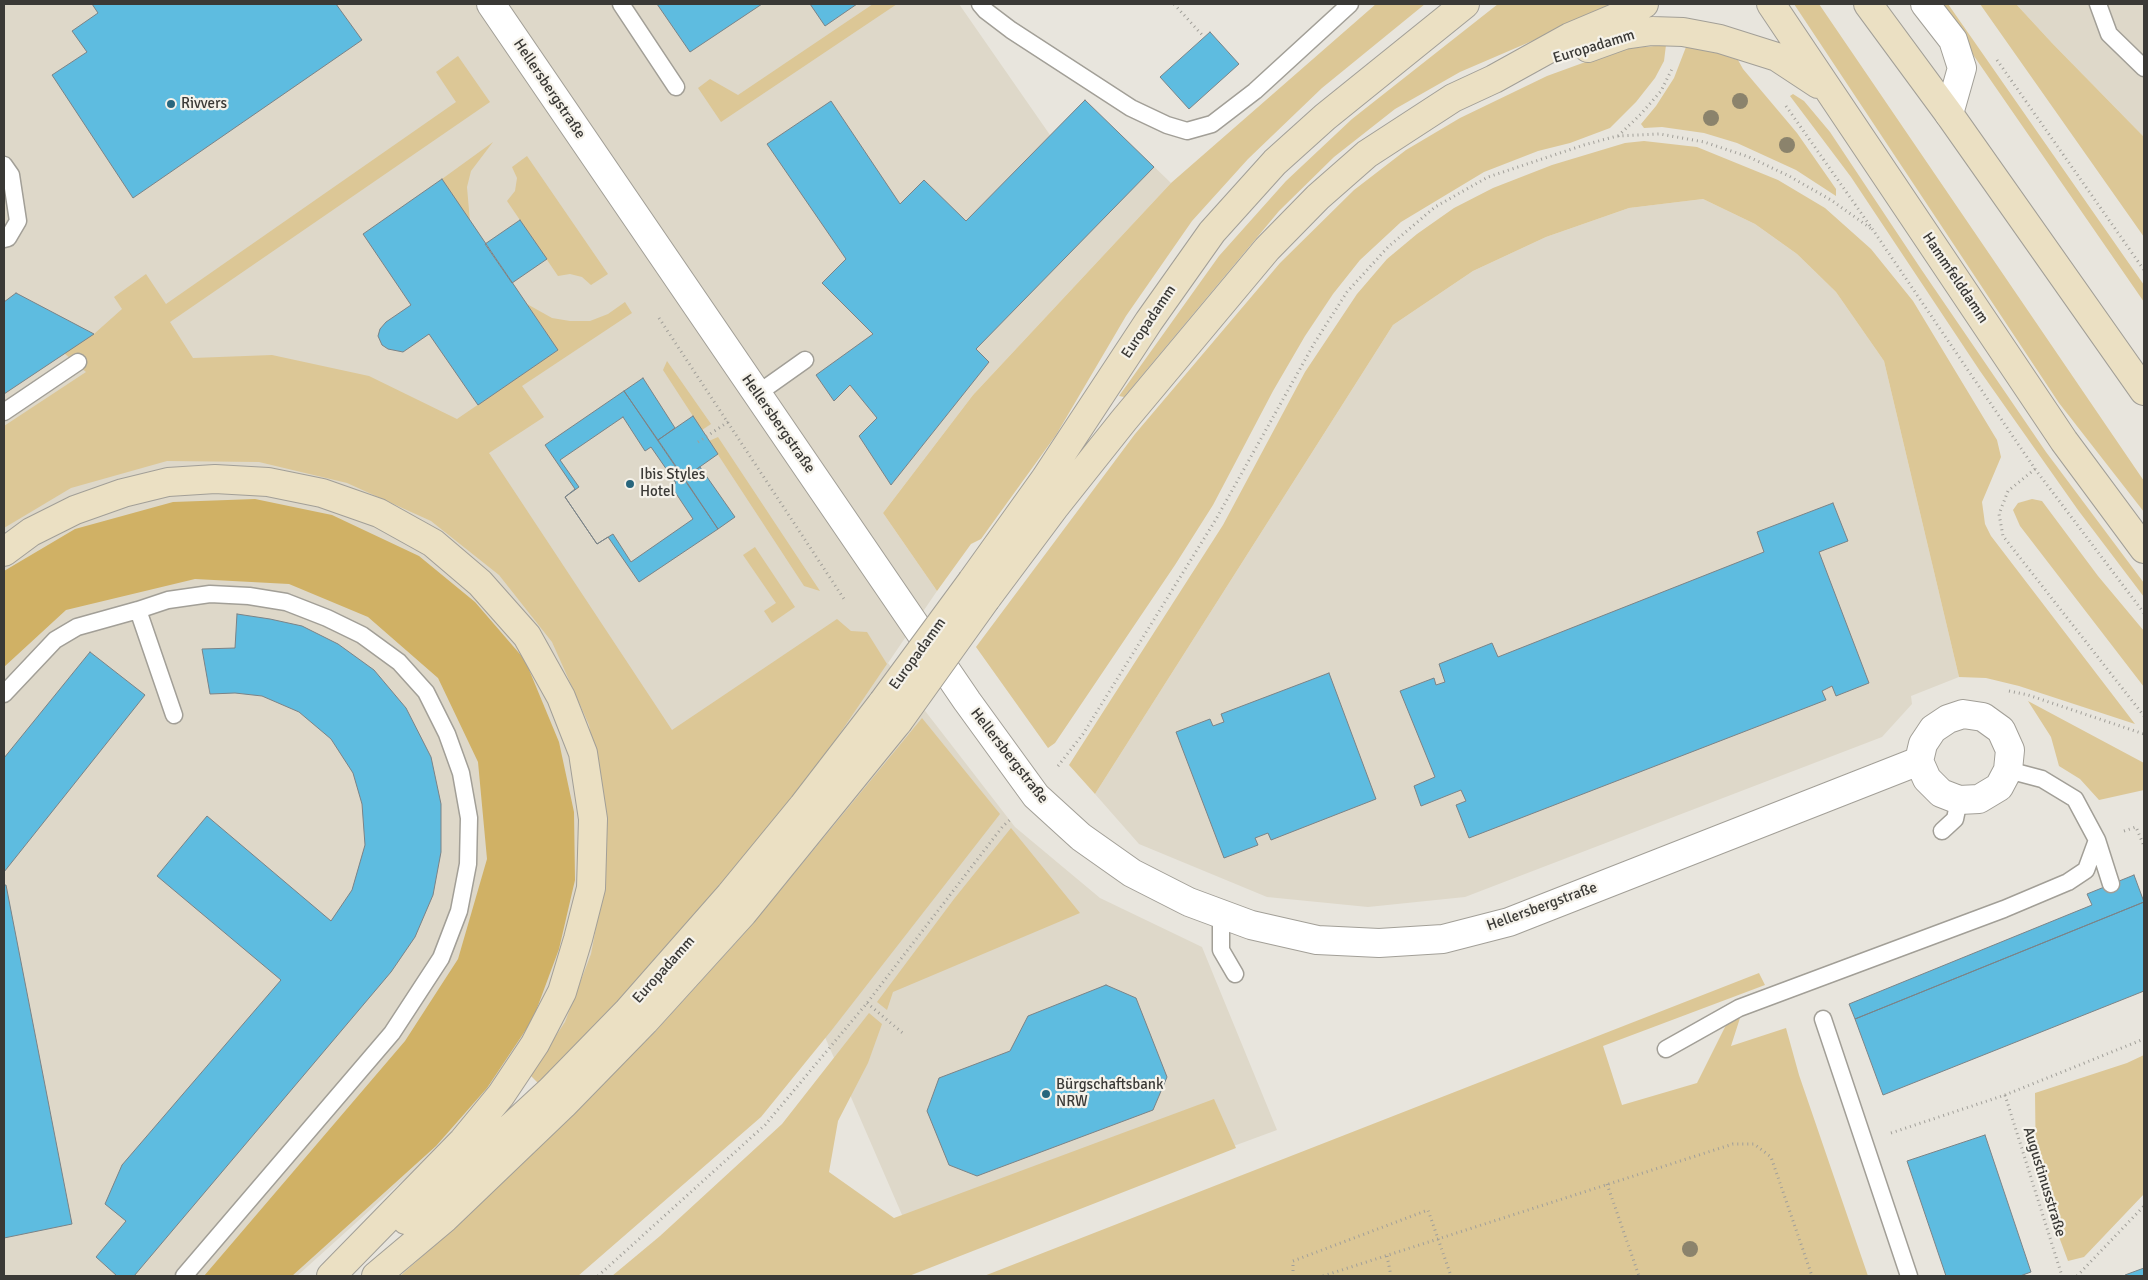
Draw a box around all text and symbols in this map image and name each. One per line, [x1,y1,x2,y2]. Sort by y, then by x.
street label: Europadamm [1551,26,1637,68]
street label: Hellersbergstraße [509,36,589,142]
place label: Rivvers [181,95,227,113]
marker: Rivvers [165,98,177,110]
street label: Hammfelddamm [1918,229,1992,327]
street label: Europadamm [1118,282,1180,362]
street label: Hellersbergstraße [737,371,819,477]
place label: Ibis Styles Hotel [640,466,705,501]
marker: Ibis Styles Hotel [624,478,636,490]
street label: Europadamm [886,615,950,693]
street label: Hellersbergstraße [966,705,1052,807]
street label: Hellersbergstraße [1484,879,1600,935]
street label: Europadamm [629,933,699,1007]
place label: Bürgschaftsbank NRW [1056,1076,1164,1111]
marker: Bürgschaftsbank NRW [1040,1088,1052,1100]
street label: Augustinusstraße [2019,1125,2069,1239]

